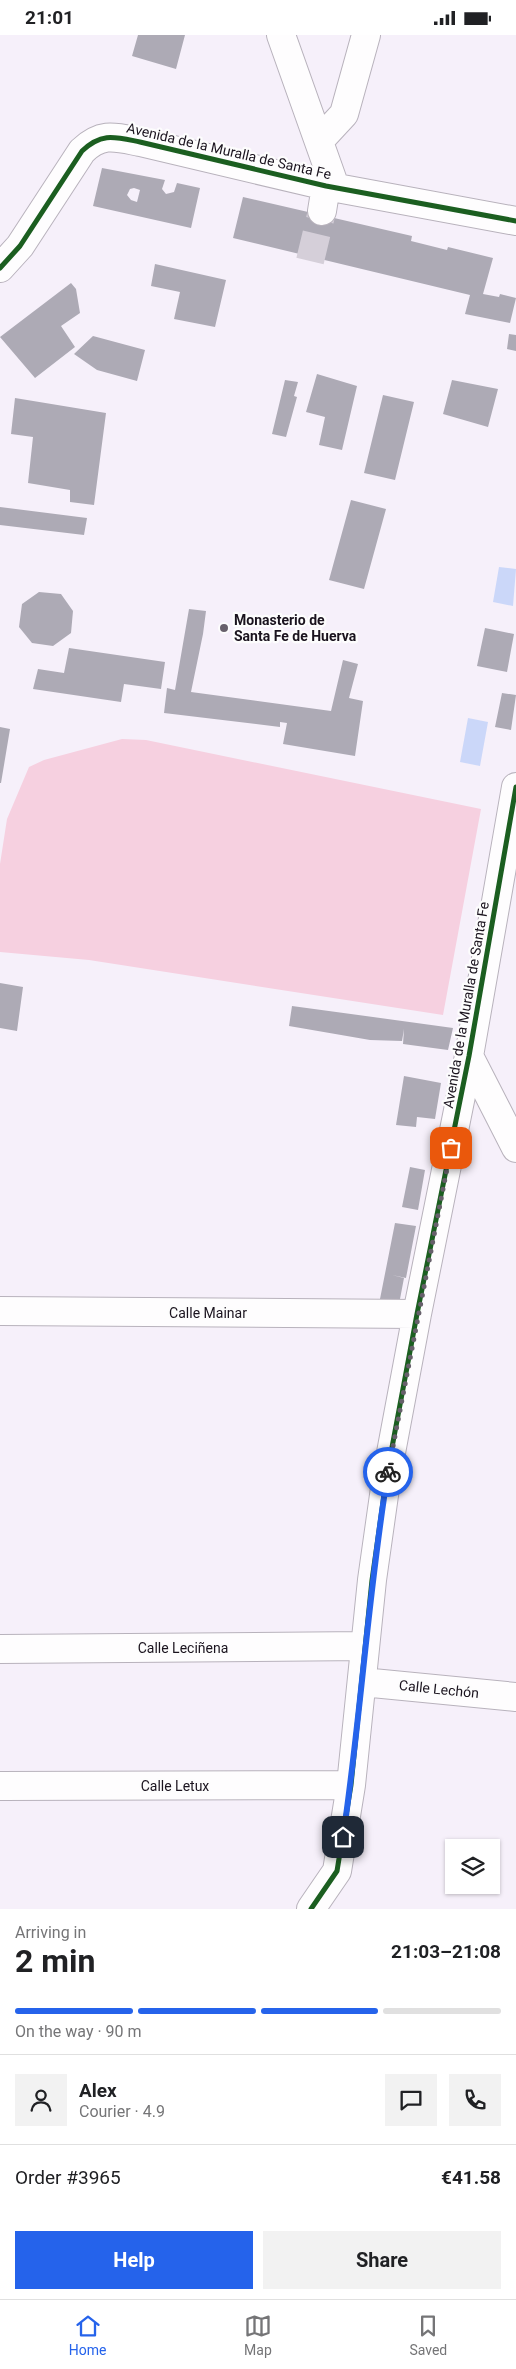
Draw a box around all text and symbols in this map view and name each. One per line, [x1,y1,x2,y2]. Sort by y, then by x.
text: 21:01 [25,6,74,29]
street label: Avenida de la Muralla de Santa Fe [125,120,333,182]
place label: Monasterio de Santa Fe de Huerva [234,612,357,644]
marker: Monasterio de Santa Fe de Huerva [218,622,230,634]
street label: Avenida de la Muralla de Santa Fe [440,901,492,1109]
pin [430,1127,472,1169]
icon: bag [437,1134,465,1162]
street label: Calle Mainar [169,1305,247,1321]
courier [363,1447,413,1497]
icon: bike [374,1458,402,1486]
street label: Calle Leciñena [138,1640,228,1656]
street label: Calle Lechón [398,1677,480,1701]
street label: Calle Letux [141,1778,209,1794]
pin [322,1816,364,1858]
icon: home [329,1823,357,1851]
map controls [445,1839,500,1894]
button: layers [445,1839,500,1894]
text: Arriving in [15,1923,86,1942]
text: 21:03–21:08 [391,1940,501,1963]
text: 2 min [15,1942,95,1980]
text: On the way · 90 m [15,2022,142,2041]
button: person [15,2074,67,2126]
button: chat [385,2074,437,2126]
button: phone [449,2074,501,2126]
text: Alex [79,2079,117,2102]
text: Courier · 4.9 [79,2102,165,2121]
text: Order #3965 [15,2166,121,2189]
text: €41.58 [441,2166,501,2189]
button: Help [15,2231,253,2289]
button: Share [263,2231,501,2289]
tab: Home [69,2312,106,2358]
tab: Map [244,2312,272,2358]
tab: Saved [409,2312,447,2358]

